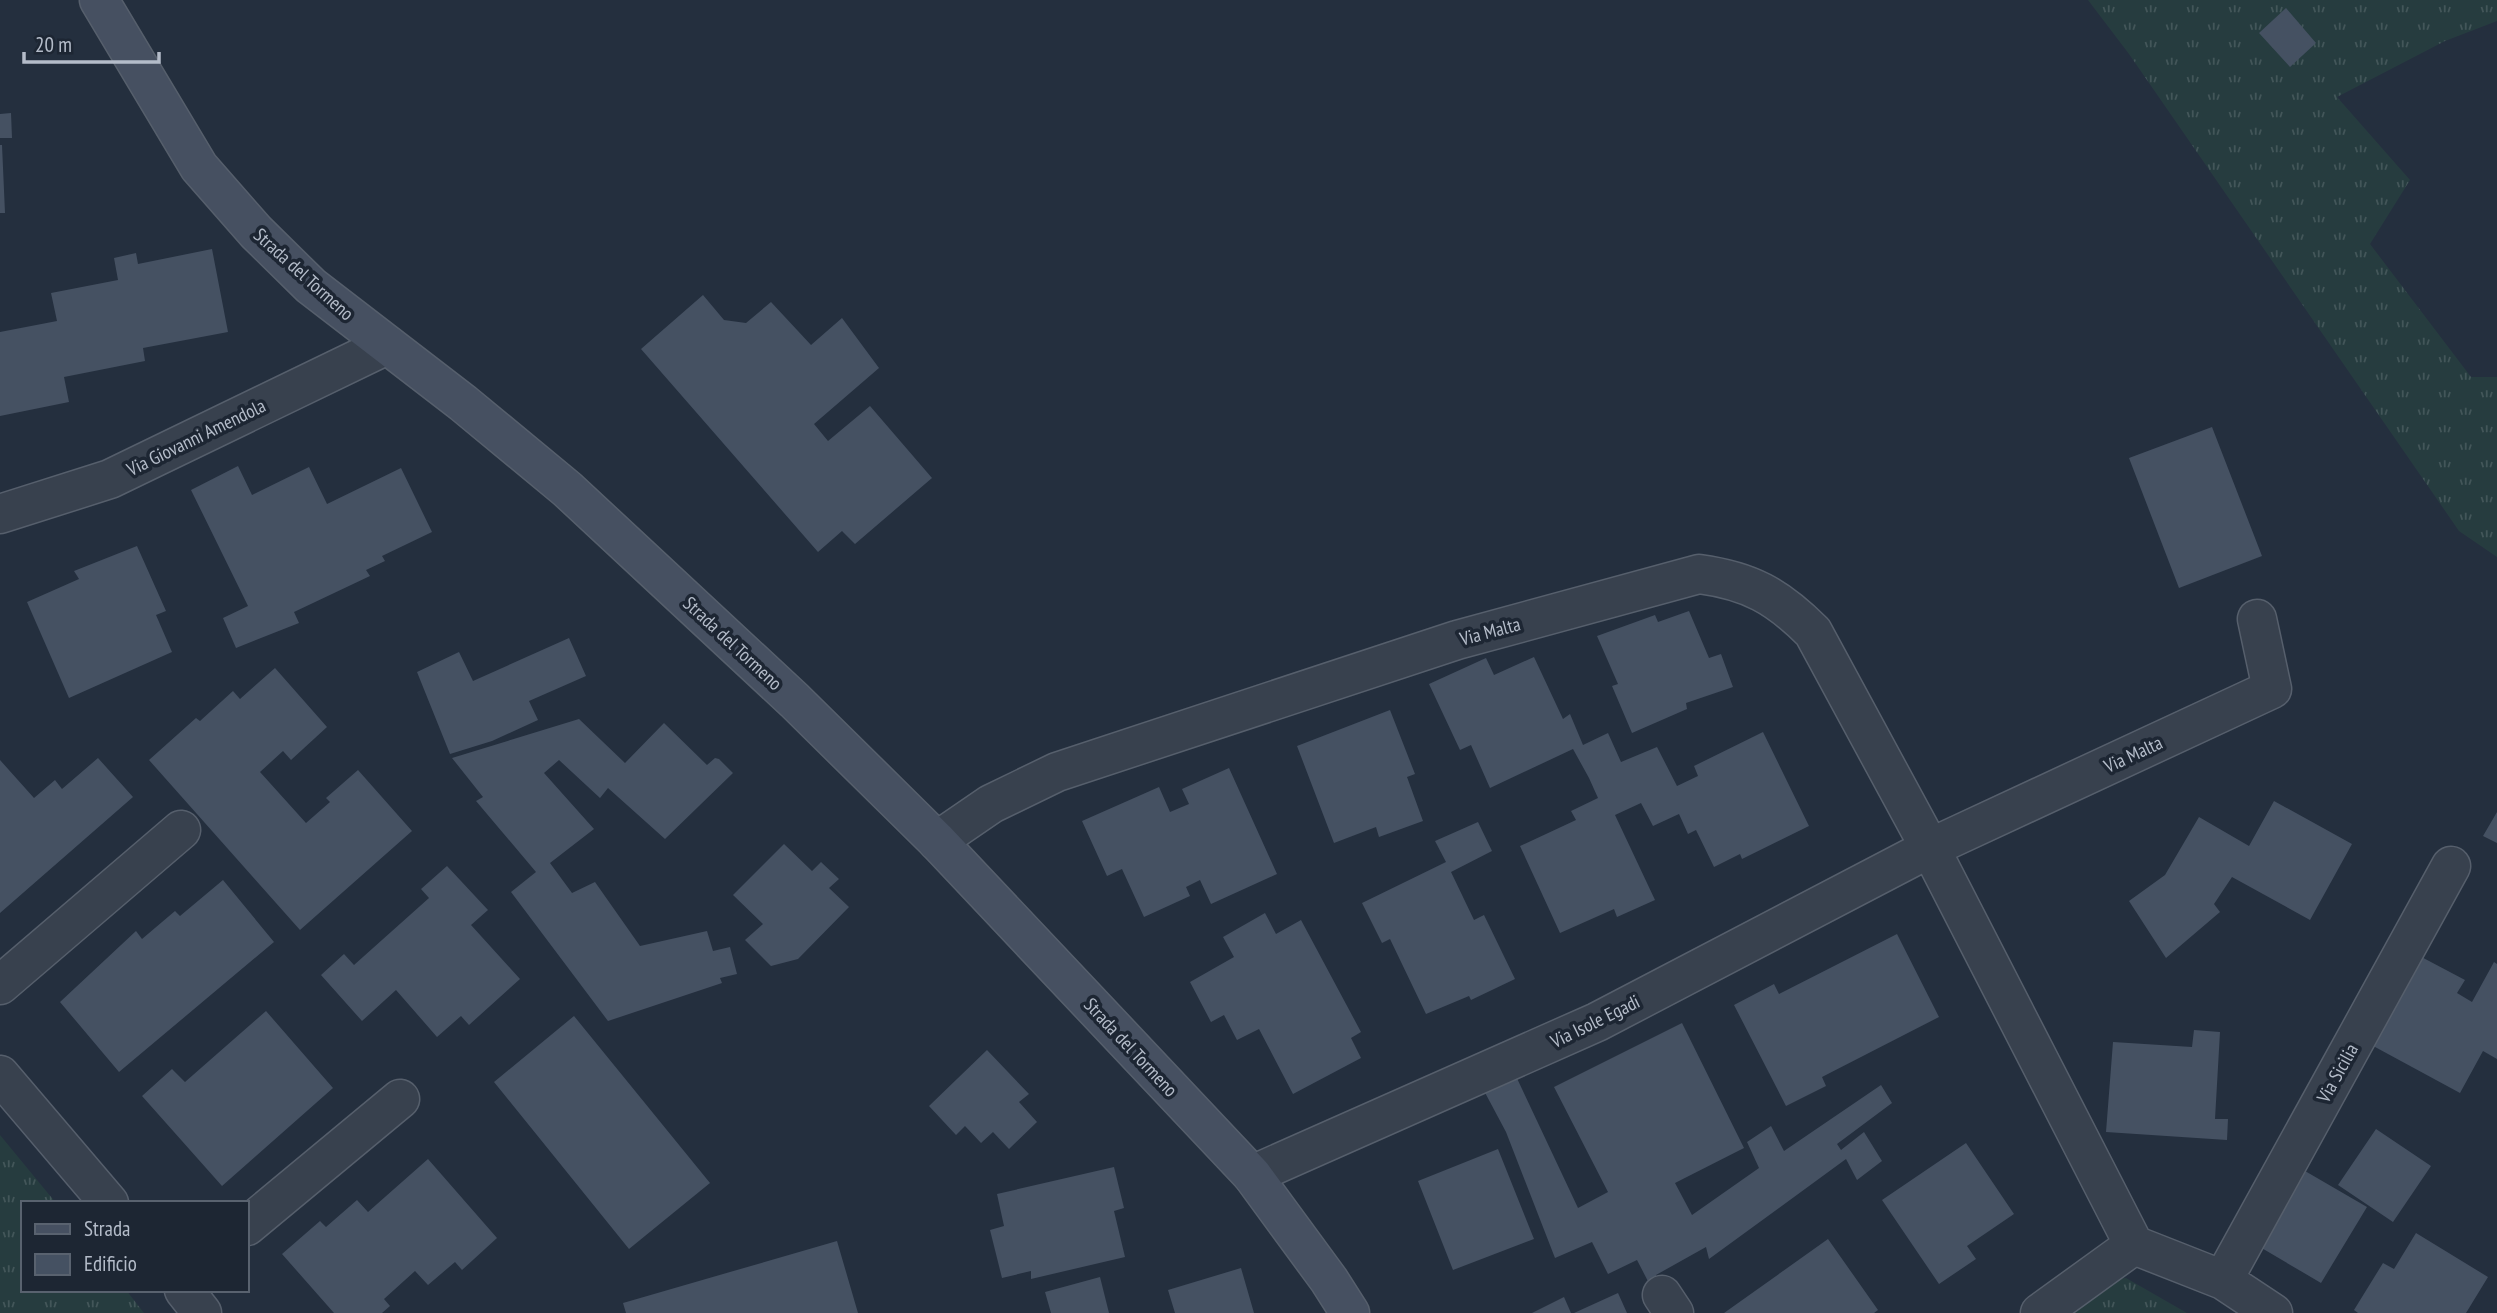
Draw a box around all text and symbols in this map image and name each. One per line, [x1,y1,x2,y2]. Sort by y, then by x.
scale bar [24,21,159,65]
text: 20 m [35,31,72,58]
street label: Strada del Tormeno [249,223,359,325]
street label: Via Giovanni Amendola [122,393,269,481]
street label: Strada del Tormeno [678,591,788,695]
street label: Via Malta [1456,611,1523,651]
street label: Via Malta [2099,730,2166,778]
street label: Via Isole Egadi [1546,989,1644,1053]
street label: Strada del Tormeno [1079,992,1183,1102]
street label: Via Sicilia [2311,1039,2363,1108]
legend [21,1201,248,1292]
text: Strada [84,1215,130,1242]
text: Edificio [84,1250,137,1277]

